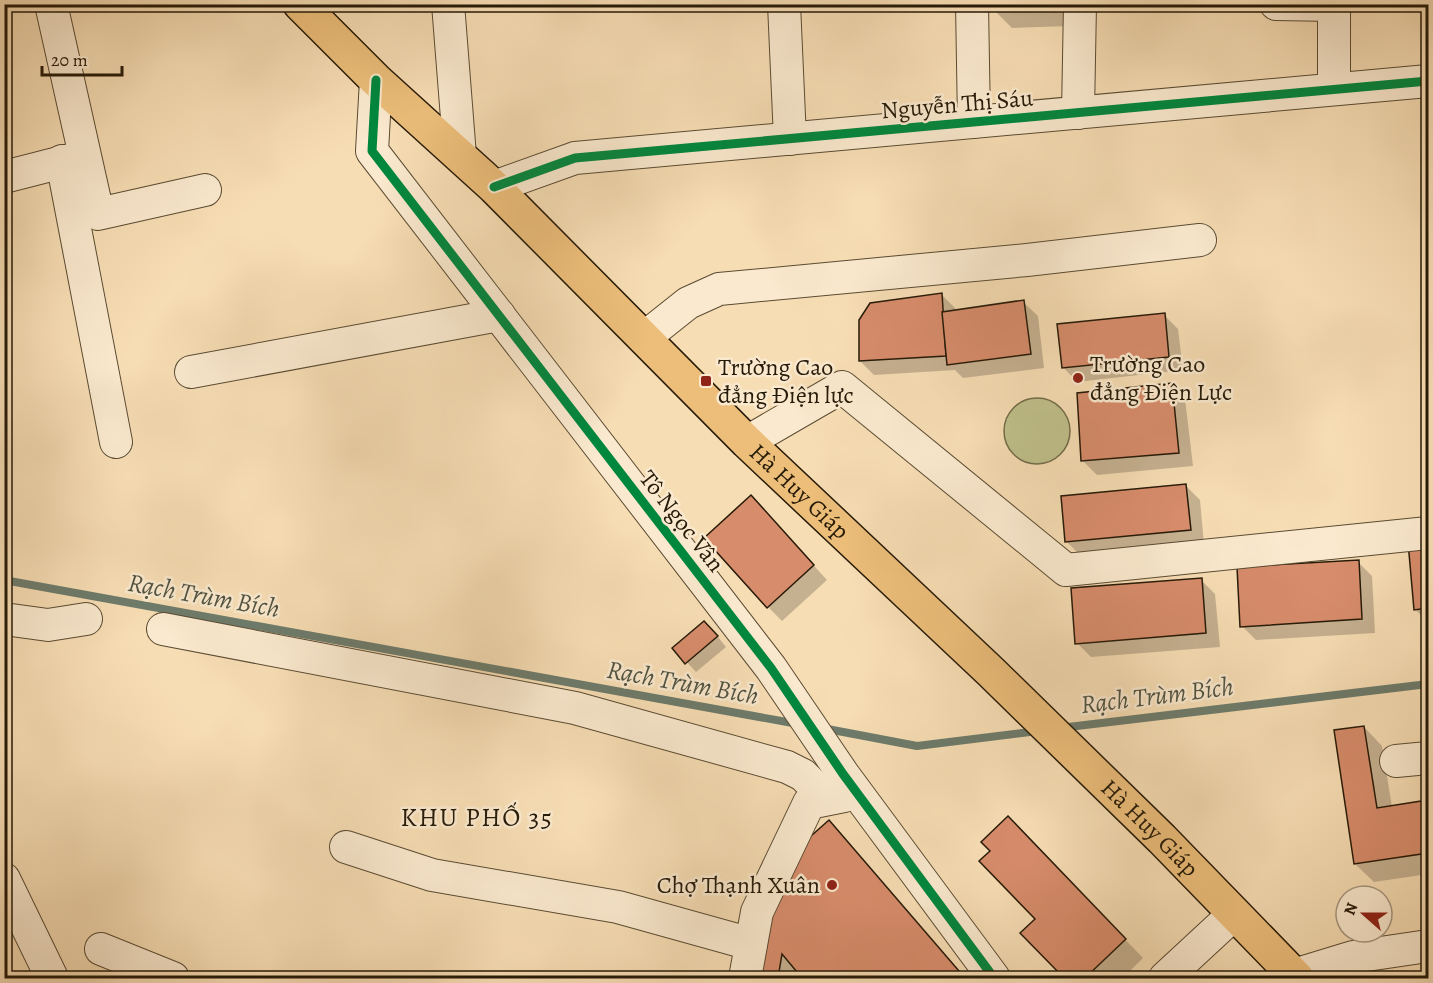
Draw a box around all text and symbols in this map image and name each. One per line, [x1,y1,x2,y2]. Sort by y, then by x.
scale bar [42,39,122,77]
text: 20 m [51,48,88,72]
street label: Nguyễn Thị Sáu [880,81,1034,127]
place label: Trường Cao đẳng Điện Lực [1090,348,1232,408]
place label: Trường Cao đẳng Điện lực [718,351,854,411]
marker: Trường Cao đẳng Điện Lực [1071,371,1085,385]
marker: Trường Cao đẳng Điện lực [699,374,713,388]
street label: Hà Huy Giáp [742,436,856,546]
street label: Tô Ngọc Vân [632,463,732,579]
water label: Rạch Trùm Bích [125,565,283,626]
water label: Rạch Trùm Bích [604,652,762,713]
water label: Rạch Trùm Bích [1079,669,1235,722]
street label: Hà Huy Giáp [1094,772,1206,884]
district label: KHU PHỐ 35 [401,800,553,835]
place label: Chợ Thạnh Xuân [657,869,820,901]
marker: Chợ Thạnh Xuân [825,878,839,892]
north arrow [1334,884,1394,944]
text: N [1339,899,1363,918]

